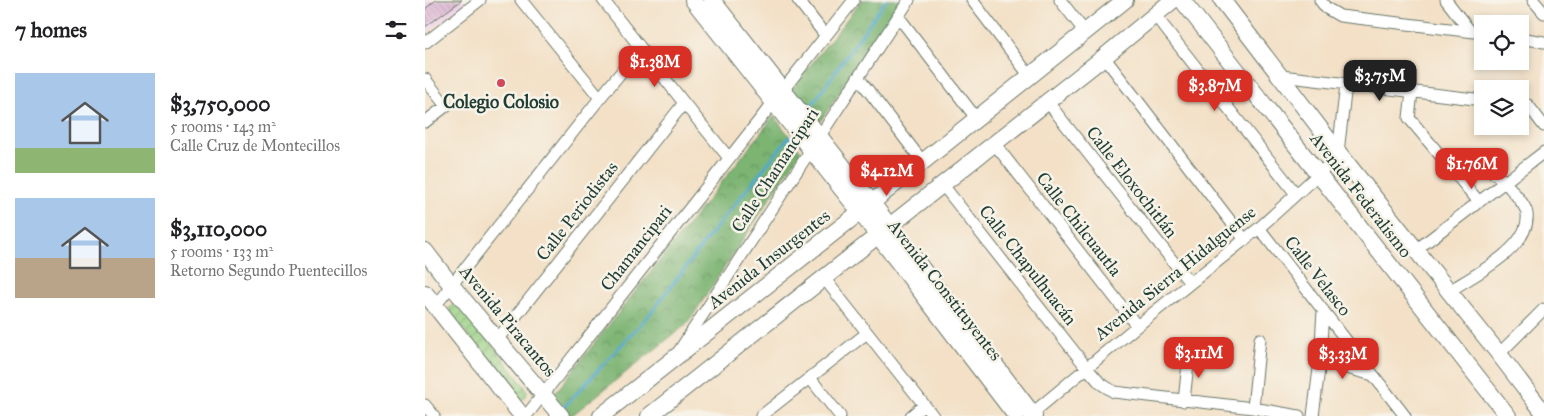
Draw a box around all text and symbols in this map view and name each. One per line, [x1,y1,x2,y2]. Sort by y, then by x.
map controls [1474,15,1529,135]
button: locate [1474,15,1529,70]
icon: filters [382,16,410,44]
text: 7 homes [15,17,87,43]
pin: $1.38M [614,46,696,88]
text: $1.38M [630,52,680,71]
pin: $3.75M [1339,59,1421,102]
text: $3.75M [1355,66,1405,85]
pin: $3.87M [1174,70,1256,112]
text: $3.87M [1189,76,1241,95]
marker: Colegio Colosio [495,77,507,89]
button: layers [1474,80,1529,135]
text: $3,750,000 [170,91,271,117]
place label: Colegio Colosio [443,91,559,114]
icon: home [55,93,115,153]
street label: Calle Chamancipari [727,104,823,236]
text: 5 rooms · 143 m² [170,117,276,136]
street label: Calle Eloxochitlán [1082,122,1183,242]
street label: Avenida Federalismo [1305,127,1417,262]
text: Calle Cruz de Montecillos [170,136,340,155]
pin: $1.76M [1431,148,1513,190]
pin: $4.12M [846,154,928,197]
text: $1.76M [1446,154,1498,173]
street label: Calle Periodistas [531,157,623,265]
text: $4.12M [861,161,913,180]
street label: Calle Chilcuautla [1031,168,1127,281]
street label: Chamancipari [596,201,676,295]
street label: Calle Chapulhuacán [974,201,1082,330]
street label: Avenida Sierra Hidalguense [1089,201,1261,346]
street label: Avenida Insurgentes [703,205,835,315]
street label: Avenida Constituyentes [882,214,1007,365]
text: $3,110,000 [170,216,267,242]
icon: home [55,218,115,278]
street label: Calle Velasco [1280,232,1356,320]
text: 5 rooms · 133 m² [170,242,273,261]
street label: Avenida Piracantos [454,260,561,381]
text: Retorno Segundo Puentecillos [170,261,367,280]
pin: $3.11M [1158,336,1240,379]
pin: $3.33M [1302,338,1384,380]
text: $3.11M [1175,343,1223,362]
text: $3.33M [1319,344,1367,363]

